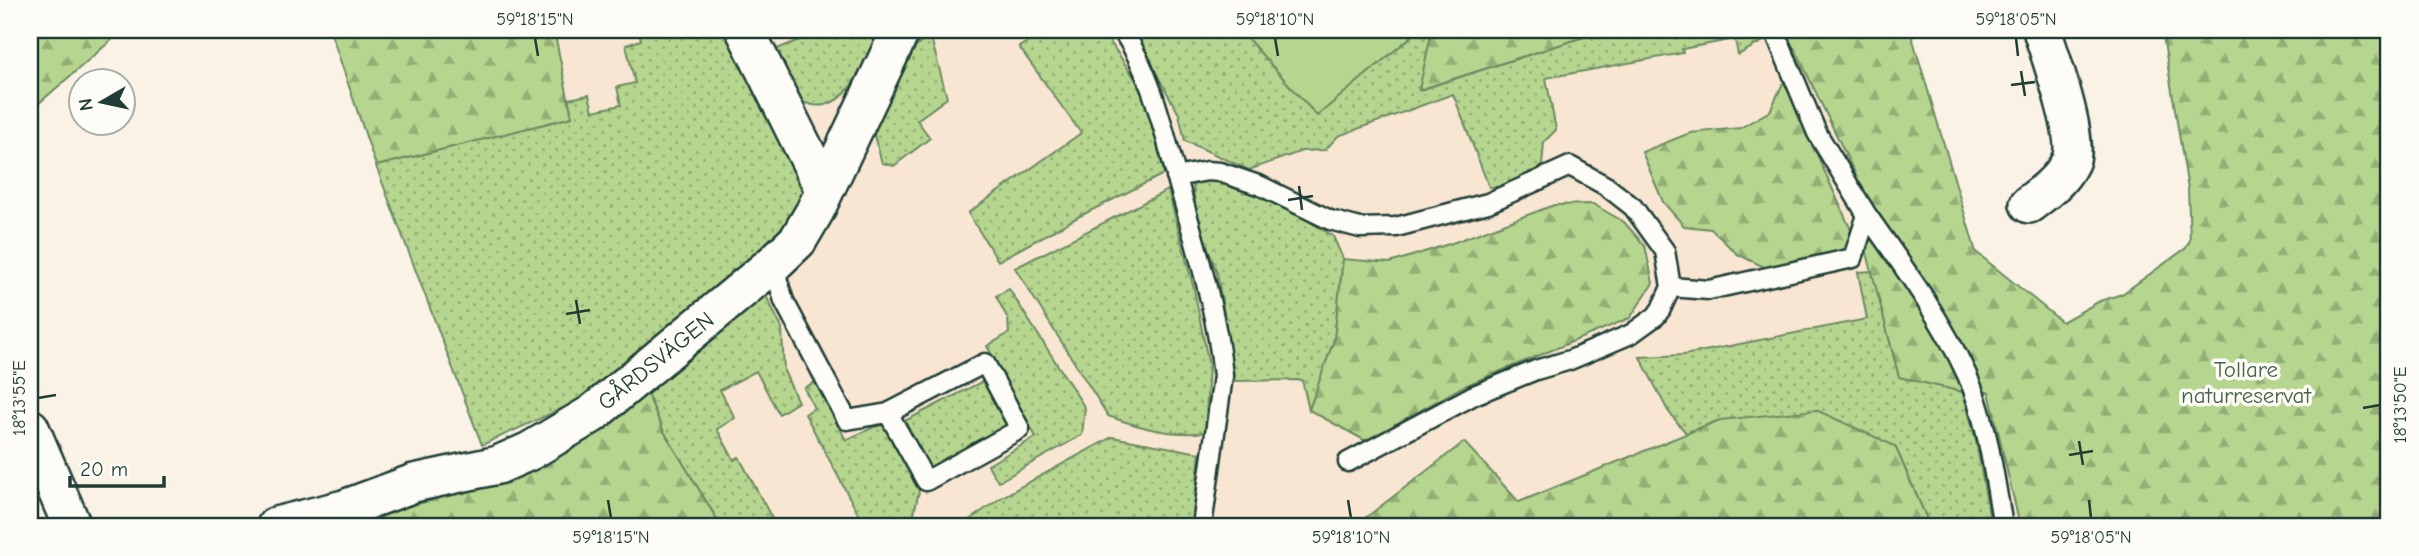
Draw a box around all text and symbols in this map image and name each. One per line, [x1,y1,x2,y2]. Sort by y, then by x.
text: 59°18'15"N [496,9,574,30]
text: 59°18'10"N [1236,9,1314,30]
text: 59°18'05"N [1975,9,2057,30]
north arrow [66,66,136,136]
text: N [74,97,98,112]
street label: GÅRDSVÄGEN [592,305,719,416]
park label: Tollare naturreservat [2181,356,2312,409]
text: 18°13'55"E [9,360,30,436]
text: 18°13'50"E [2390,366,2411,444]
scale bar [70,444,164,488]
text: 20 m [80,457,128,481]
text: 59°18'15"N [572,527,650,548]
text: 59°18'10"N [1312,527,1390,548]
text: 59°18'05"N [2050,527,2132,548]

